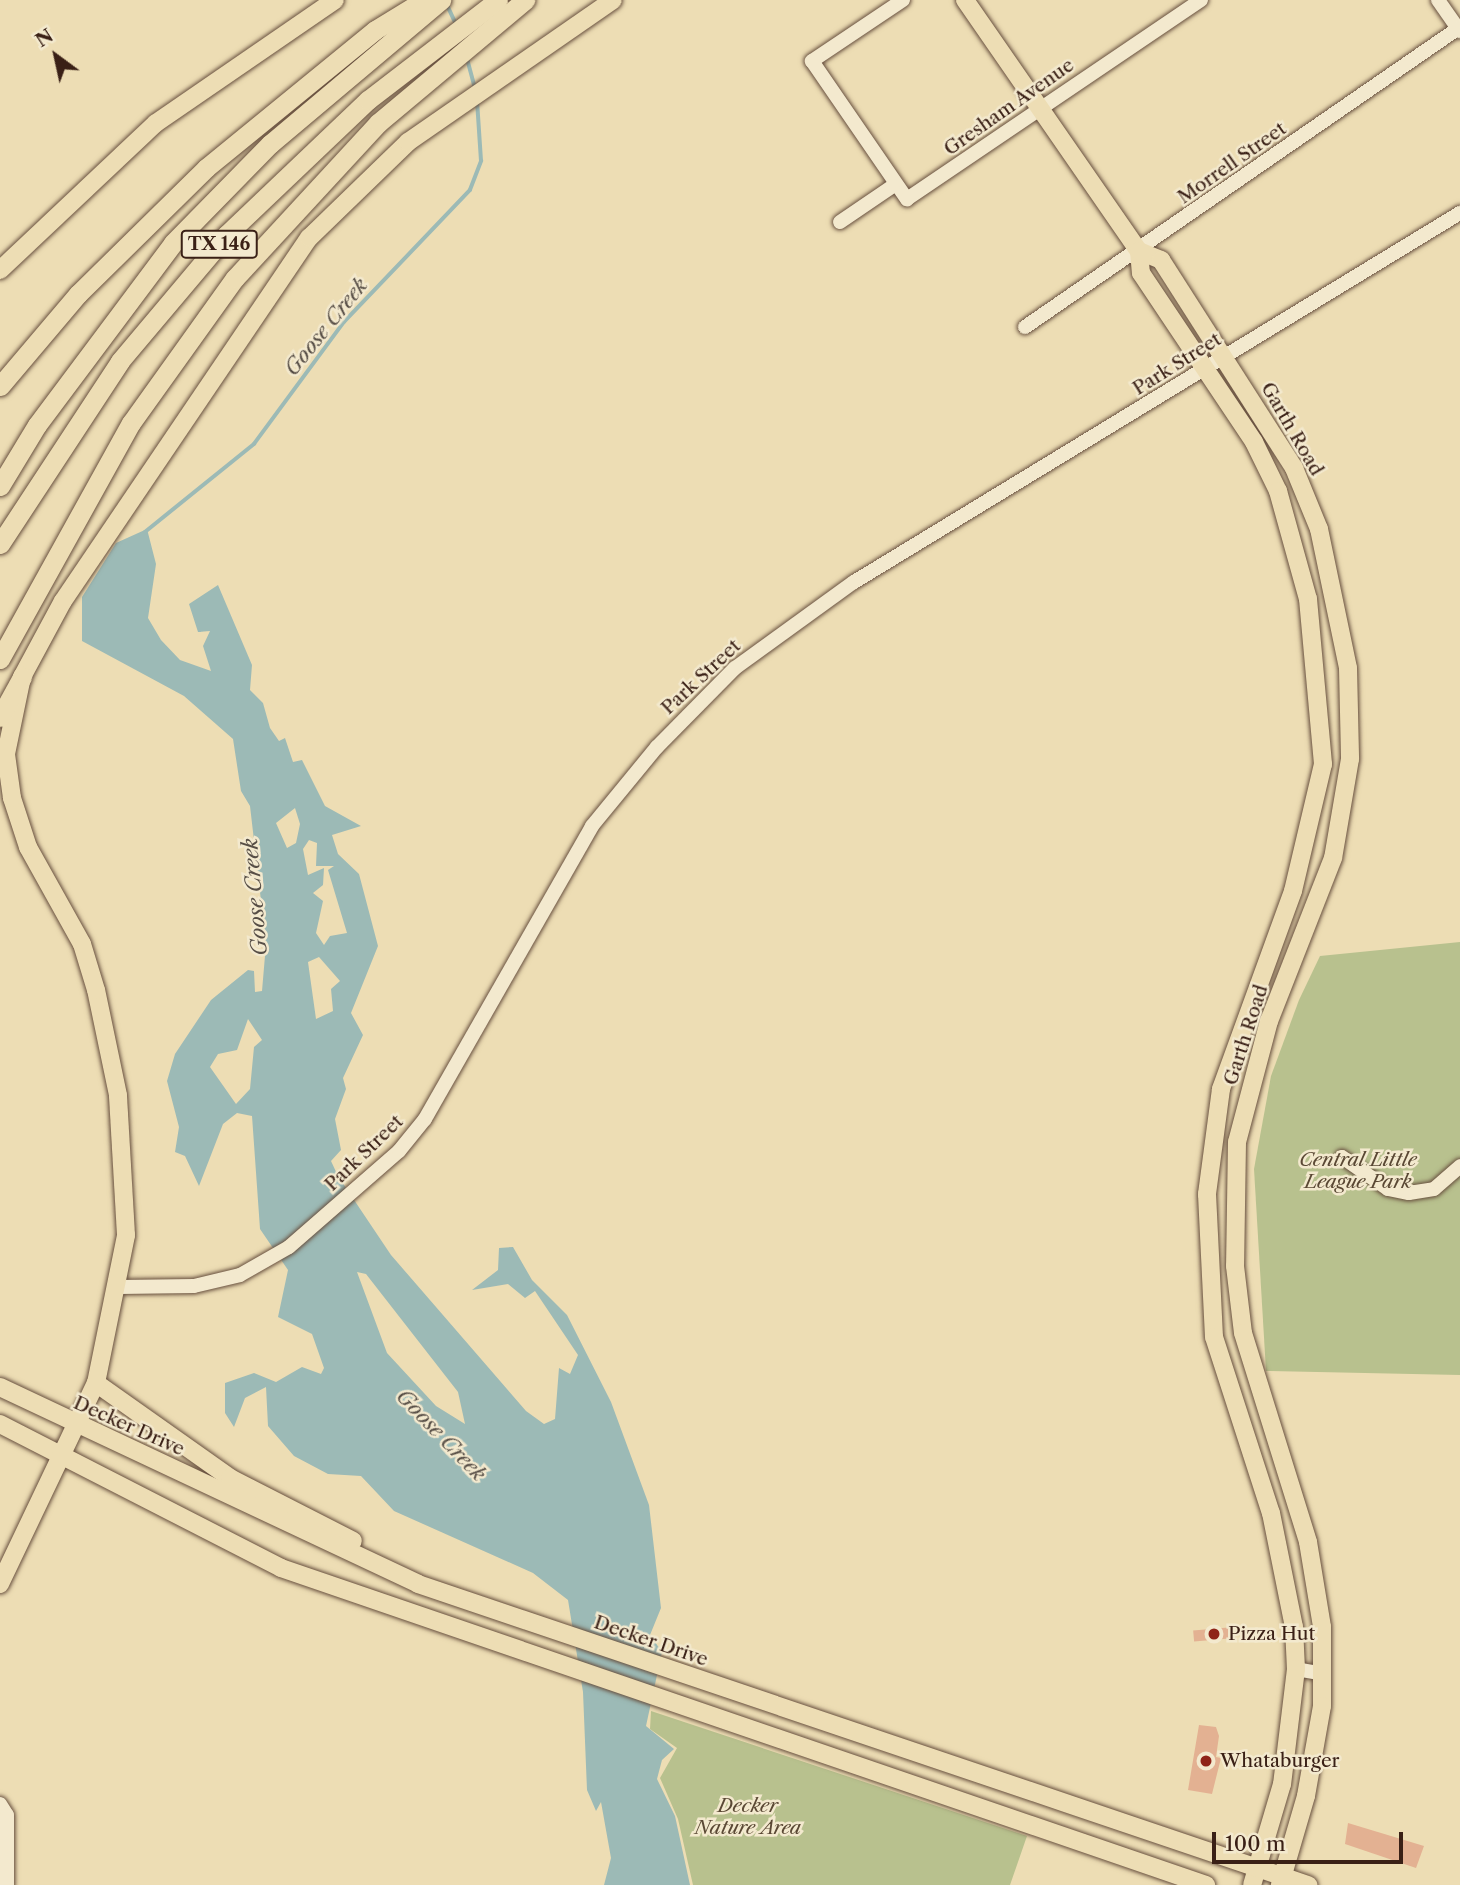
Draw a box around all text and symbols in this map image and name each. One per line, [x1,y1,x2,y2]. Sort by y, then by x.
north arrow [21,21,91,91]
text: N [31,24,57,52]
street label: Gresham Avenue [939,53,1079,161]
street label: Morrell Street [1173,117,1291,209]
road number: TX 146 [180,230,258,258]
water label: Goose Creek [279,273,373,381]
street label: Park Street [1128,328,1226,400]
street label: Garth Road [1256,378,1328,480]
street label: Park Street [657,634,745,720]
water label: Goose Creek [237,837,273,957]
street label: Garth Road [1219,982,1273,1088]
street label: Park Street [320,1110,408,1196]
park label: Central Little League Park [1299,1149,1417,1193]
water label: Goose Creek [391,1384,491,1486]
street label: Decker Drive [70,1391,188,1461]
street label: Decker Drive [591,1611,711,1671]
place label: Pizza Hut [1228,1623,1315,1645]
marker: Pizza Hut [1206,1626,1222,1642]
place label: Whataburger [1220,1750,1340,1772]
marker: Whataburger [1198,1753,1214,1769]
park label: Decker Nature Area [695,1795,801,1839]
scale bar [1215,1818,1406,1862]
text: 100 m [1225,1831,1286,1856]

